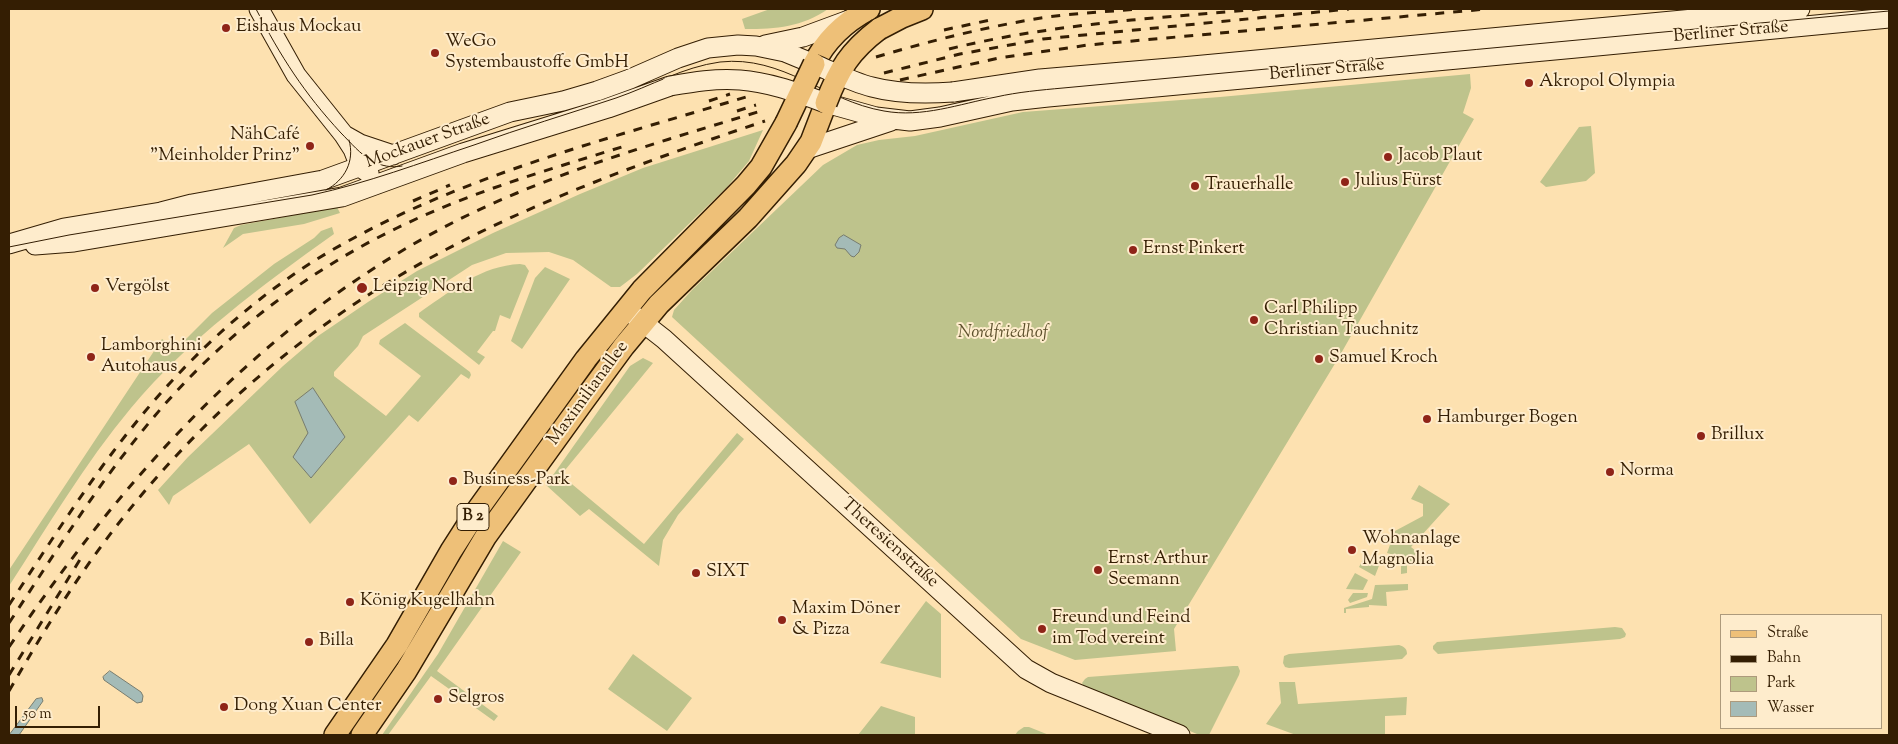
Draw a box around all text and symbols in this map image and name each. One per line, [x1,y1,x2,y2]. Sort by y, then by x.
place label: Eishaus Mockau [236,17,361,39]
street label: Berliner Straße [1672,17,1790,49]
marker: Eishaus Mockau [220,22,232,34]
place label: WeGo Systembaustoffe GmbH [445,32,629,74]
marker: WeGo Systembaustoffe GmbH [429,47,441,59]
street label: Berliner Straße [1268,55,1386,87]
place label: Akropol Olympia [1539,72,1675,94]
marker: Akropol Olympia [1523,77,1535,89]
street label: Mockauer Straße [363,109,493,175]
place label: NähCafé "Meinholder Prinz" [150,125,300,168]
marker: NähCafé "Meinholder Prinz" [304,140,316,152]
place label: Jacob Plaut [1398,146,1482,168]
marker: Jacob Plaut [1382,151,1394,163]
place label: Julius Fürst [1355,171,1442,193]
place label: Trauerhalle [1205,175,1293,197]
marker: Julius Fürst [1339,176,1351,188]
marker: Trauerhalle [1189,180,1201,192]
place label: Ernst Pinkert [1143,239,1245,261]
marker: Ernst Pinkert [1127,244,1139,256]
place label: Vergölst [105,277,170,299]
place label: Leipzig Nord [373,277,473,299]
marker: Leipzig Nord [355,281,369,295]
marker: Vergölst [89,282,101,294]
place label: Carl Philipp Christian Tauchnitz [1264,299,1419,342]
marker: Carl Philipp Christian Tauchnitz [1248,314,1260,326]
park label: Nordfriedhof [958,323,1048,345]
place label: Lamborghini Autohaus [101,336,202,378]
street label: Maximilianallee [544,338,634,450]
place label: Samuel Kroch [1329,348,1438,370]
marker: Lamborghini Autohaus [85,351,97,363]
marker: Samuel Kroch [1313,353,1325,365]
place label: Hamburger Bogen [1437,408,1578,430]
marker: Hamburger Bogen [1421,413,1433,425]
place label: Brillux [1711,425,1764,447]
marker: Brillux [1695,430,1707,442]
place label: Norma [1620,461,1674,483]
marker: Norma [1604,466,1616,478]
place label: Business-Park [463,470,570,492]
marker: Business-Park [447,475,459,487]
street label: Theresienstraße [836,495,942,593]
road number: B 2 [457,504,489,530]
place label: Wohnanlage Magnolia [1362,529,1460,572]
marker: Wohnanlage Magnolia [1346,544,1358,556]
place label: Ernst Arthur Seemann [1108,549,1208,592]
place label: SIXT [706,562,749,584]
marker: Ernst Arthur Seemann [1092,564,1104,576]
marker: SIXT [690,567,702,579]
place label: König Kugelhahn [360,591,495,613]
marker: König Kugelhahn [344,596,356,608]
place label: Maxim Döner & Pizza [792,599,900,642]
place label: Freund und Feind im Tod vereint [1052,608,1190,650]
marker: Maxim Döner & Pizza [776,614,788,626]
legend [1720,614,1883,729]
marker: Freund und Feind im Tod vereint [1036,623,1048,635]
text: Straße [1767,623,1809,644]
place label: Billa [319,631,354,653]
marker: Billa [303,636,315,648]
text: Bahn [1767,648,1801,669]
text: Park [1767,673,1796,694]
place label: Selgros [448,688,504,710]
marker: Selgros [432,693,444,705]
scale bar [18,696,102,728]
place label: Dong Xuan Center [234,696,381,718]
text: Wasser [1767,698,1814,719]
marker: Dong Xuan Center [218,701,230,713]
text: 50 m [23,704,52,725]

